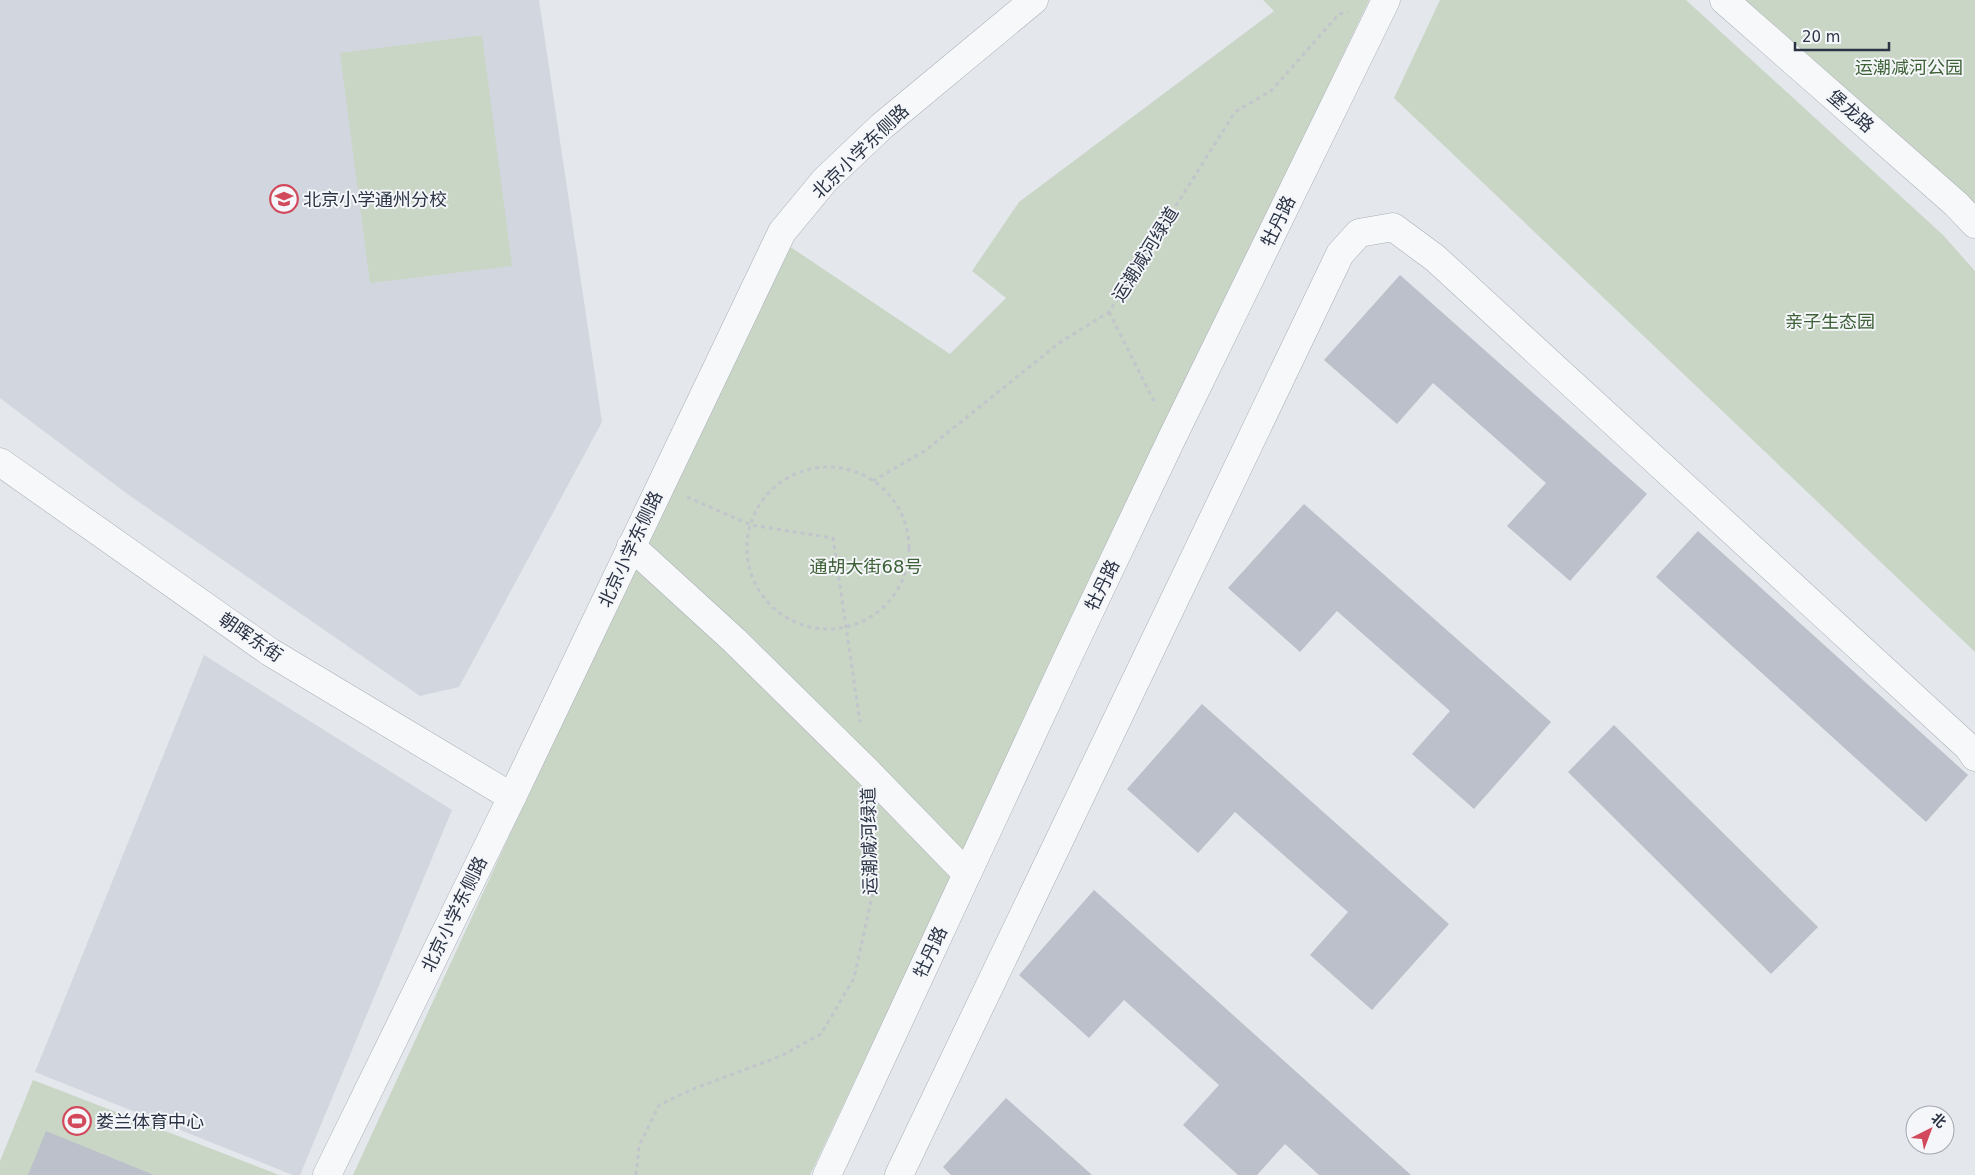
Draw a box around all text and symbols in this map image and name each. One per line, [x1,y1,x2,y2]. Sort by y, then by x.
scale bar [1795,20,1889,52]
text: 20 m [1802,28,1840,46]
park label: 运潮减河公园 [1855,57,1963,78]
street label: 堡龙路 [1824,85,1878,137]
street label: 北京小学东侧路 [807,100,913,202]
school or university icon: 北京小学通州分校 [269,184,299,214]
place label: 北京小学通州分校 [303,189,447,210]
street label: 牡丹路 [1257,192,1299,250]
street label: 运潮减河绿道 [1107,203,1183,305]
park label: 亲子生态园 [1785,311,1875,332]
street label: 北京小学东侧路 [594,487,666,611]
park label: 通胡大街68号 [810,556,922,577]
street label: 牡丹路 [1081,556,1123,614]
street label: 朝晖东街 [215,608,287,666]
street label: 运潮减河绿道 [858,787,880,895]
street label: 北京小学东侧路 [417,853,491,975]
street label: 牡丹路 [909,923,951,981]
north arrow [1905,1105,1955,1155]
sports icon: 娄兰体育中心 [62,1106,92,1136]
text: 北 [1928,1110,1949,1131]
place label: 娄兰体育中心 [96,1111,204,1132]

